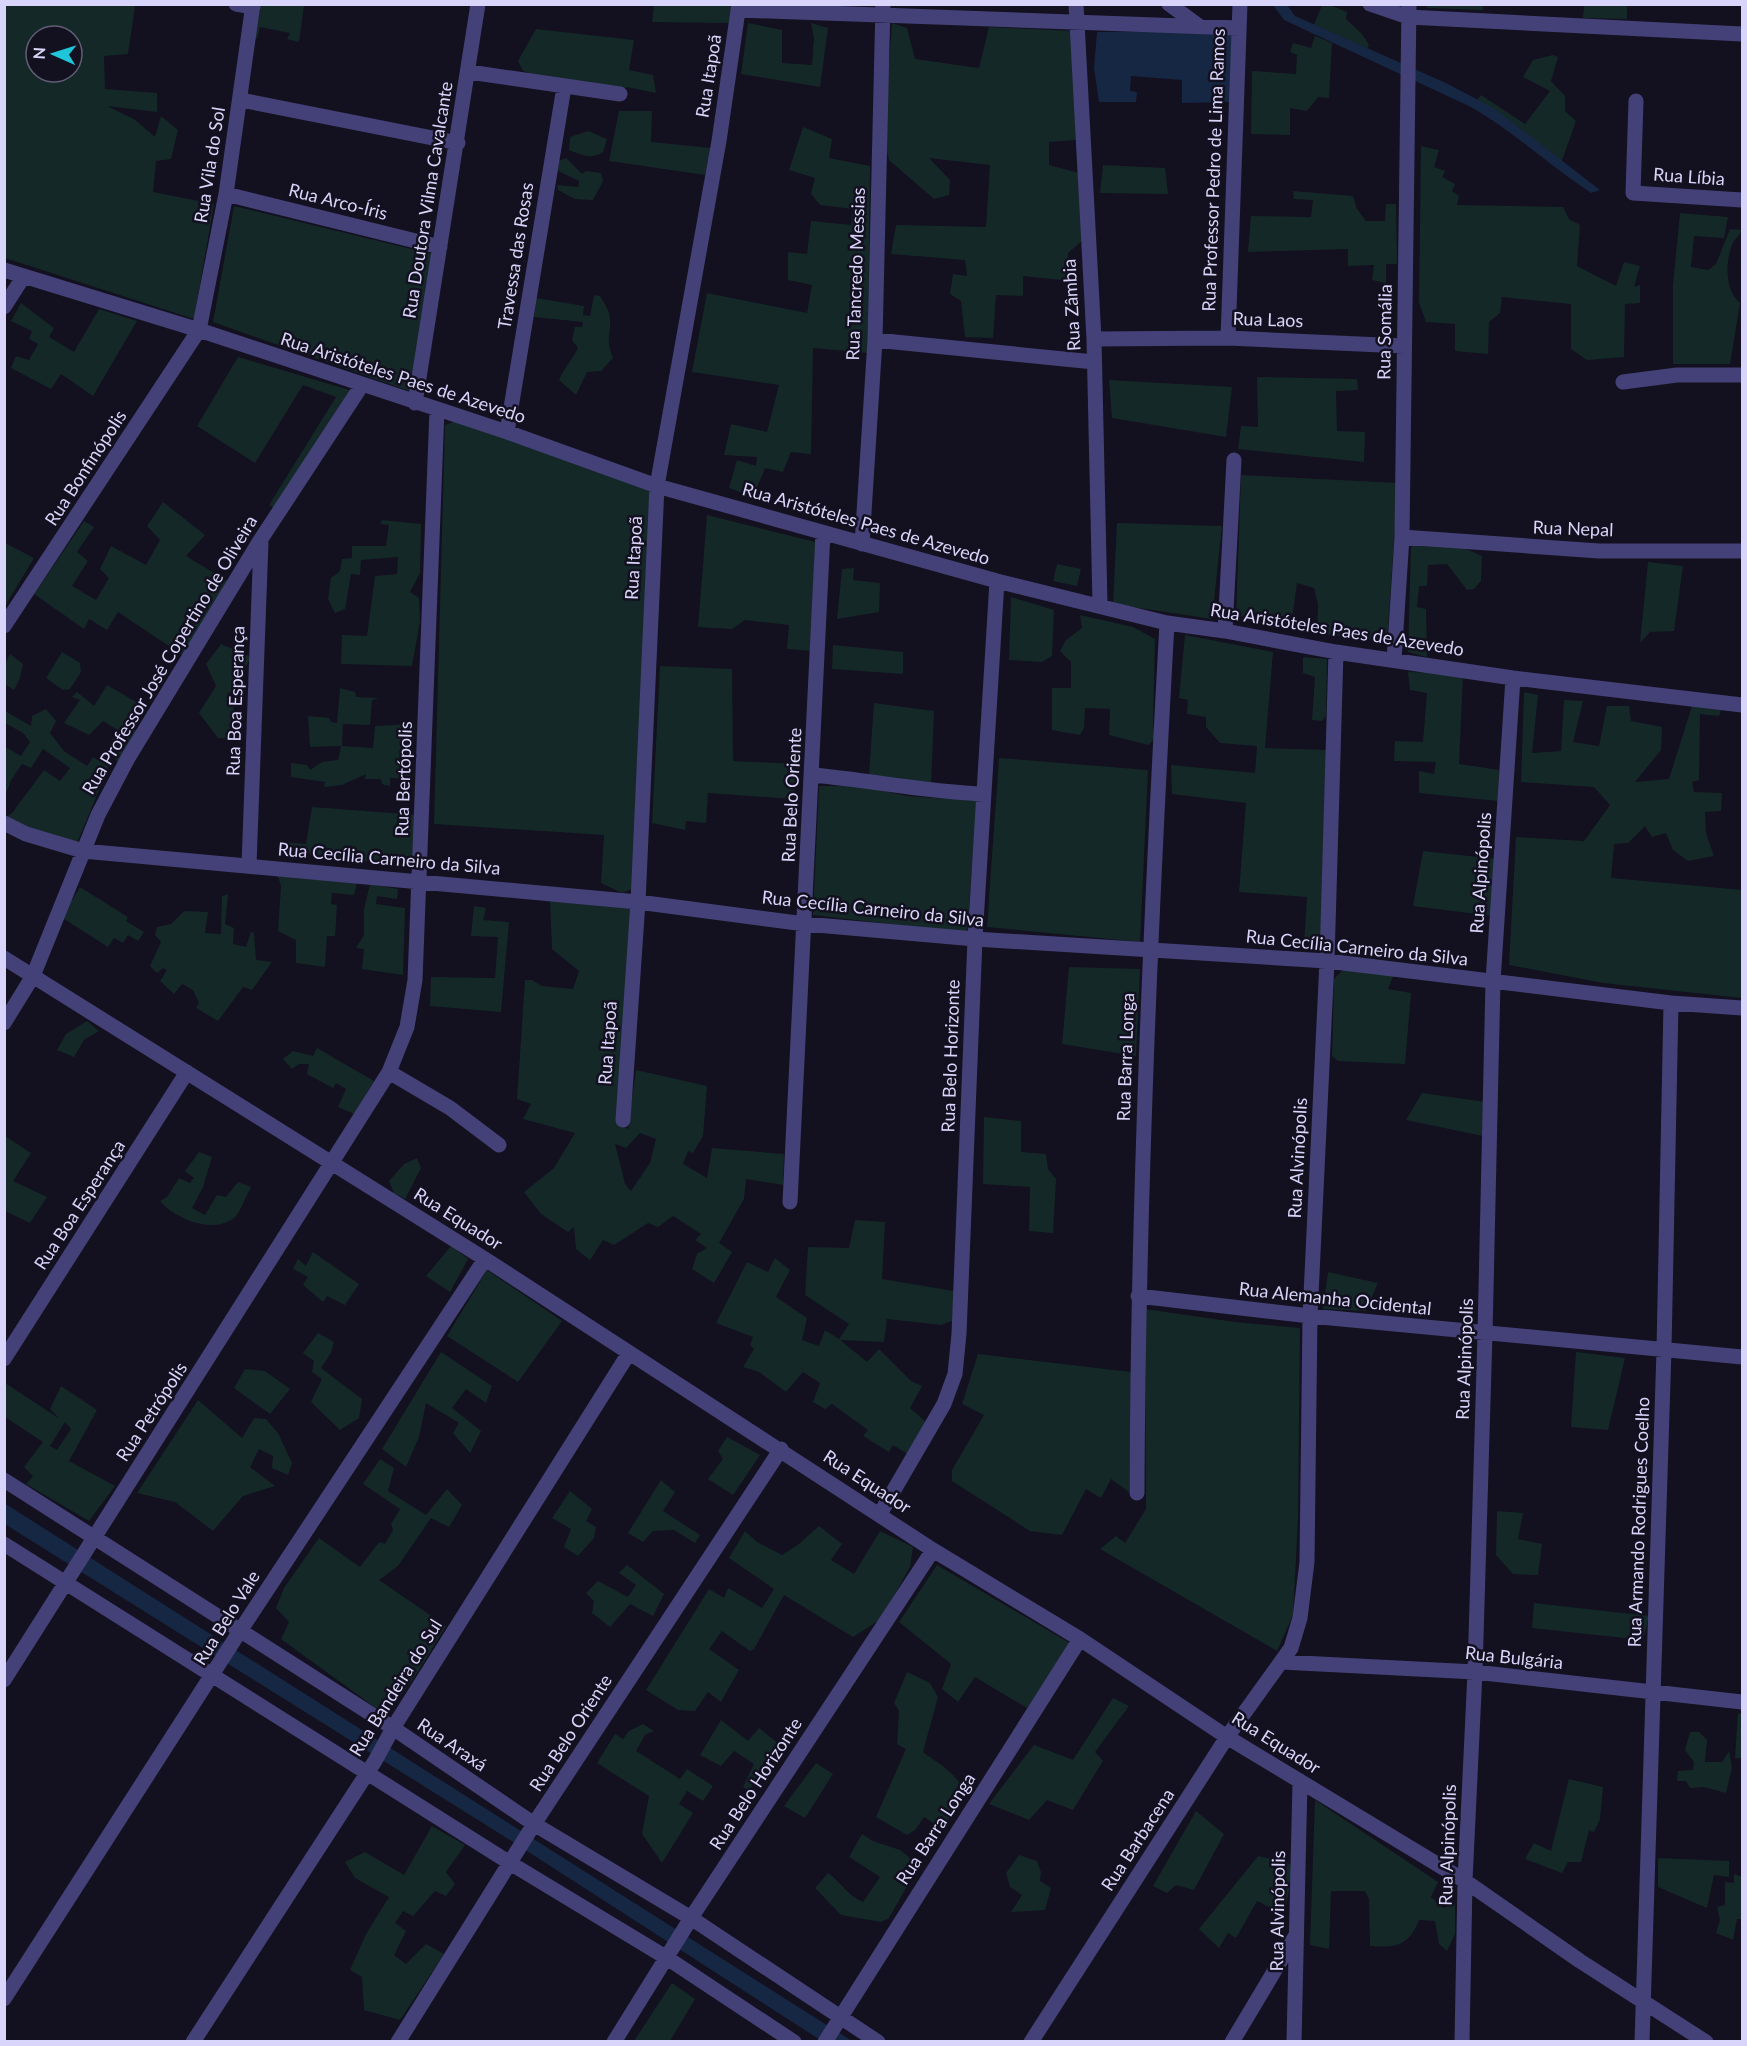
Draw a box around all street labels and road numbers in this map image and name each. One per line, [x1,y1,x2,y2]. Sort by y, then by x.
street label: Rua Professor Pedro de Lima Ramos [1197,28,1229,312]
street label: Rua Itapoã [691,33,725,119]
street label: Rua Doutora Vilma Cavalcante [397,80,457,320]
street label: Rua Vila do Sol [189,105,229,224]
street label: Rua Líbia [1653,163,1726,189]
street label: Rua Arco-Íris [287,178,390,224]
street label: Travessa das Rosas [493,181,538,331]
street label: Rua Tancredo Messias [841,187,869,361]
street label: Rua Zâmbia [1058,258,1084,352]
street label: Rua Somália [1372,284,1396,380]
street label: Rua Laos [1232,307,1304,331]
street label: Rua Aristóteles Paes de Azevedo [278,327,529,427]
street label: Rua Bonfinópolis [40,405,131,529]
street label: Rua Aristóteles Paes de Azevedo [740,477,993,569]
street label: Rua Professor José Copertino de Oliveira [77,511,261,798]
street label: Rua Itapoã [620,515,646,600]
street label: Rua Nepal [1532,516,1614,540]
street label: Rua Aristóteles Paes de Azevedo [1209,598,1466,660]
street label: Rua Boa Esperança [221,625,249,776]
street label: Rua Bertópolis [390,721,416,837]
street label: Rua Belo Oriente [776,727,806,863]
street label: Rua Alpinópolis [1465,811,1495,934]
street label: Rua Cecília Carneiro da Silva [277,837,501,879]
street label: Rua Cecília Carneiro da Silva [761,885,985,931]
street label: Rua Cecília Carneiro da Silva [1245,924,1469,970]
street label: Rua Belo Horizonte [936,979,964,1133]
street label: Rua Barra Longa [1112,992,1138,1122]
street label: Rua Itapoã [593,1000,621,1086]
street label: Rua Alvinópolis [1283,1097,1311,1219]
street label: Rua Boa Esperança [29,1135,129,1273]
street label: Rua Equador [410,1182,507,1254]
street label: Rua Alemanha Ocidental [1238,1277,1432,1319]
street label: Rua Alpinópolis [1451,1298,1477,1420]
street label: Rua Petrópolis [111,1358,191,1465]
street label: Rua Armando Rodrigues Coelho [1623,1396,1653,1648]
street label: Rua Equador [819,1445,916,1518]
street label: Rua Belo Vale [188,1566,264,1669]
street label: Rua Bandeira do Sul [344,1615,446,1760]
street label: Rua Bulgária [1464,1641,1564,1673]
street label: Rua Belo Oriente [524,1670,616,1795]
street label: Rua Equador [1228,1706,1325,1778]
street label: Rua Araxá [414,1713,492,1775]
street label: Rua Belo Horizonte [704,1713,806,1854]
street label: Rua Barra Longa [891,1769,979,1888]
street label: Rua Barbacena [1096,1784,1178,1895]
street label: Rua Alpinópolis [1434,1784,1460,1906]
street label: Rua Alvinópolis [1265,1850,1289,1972]

